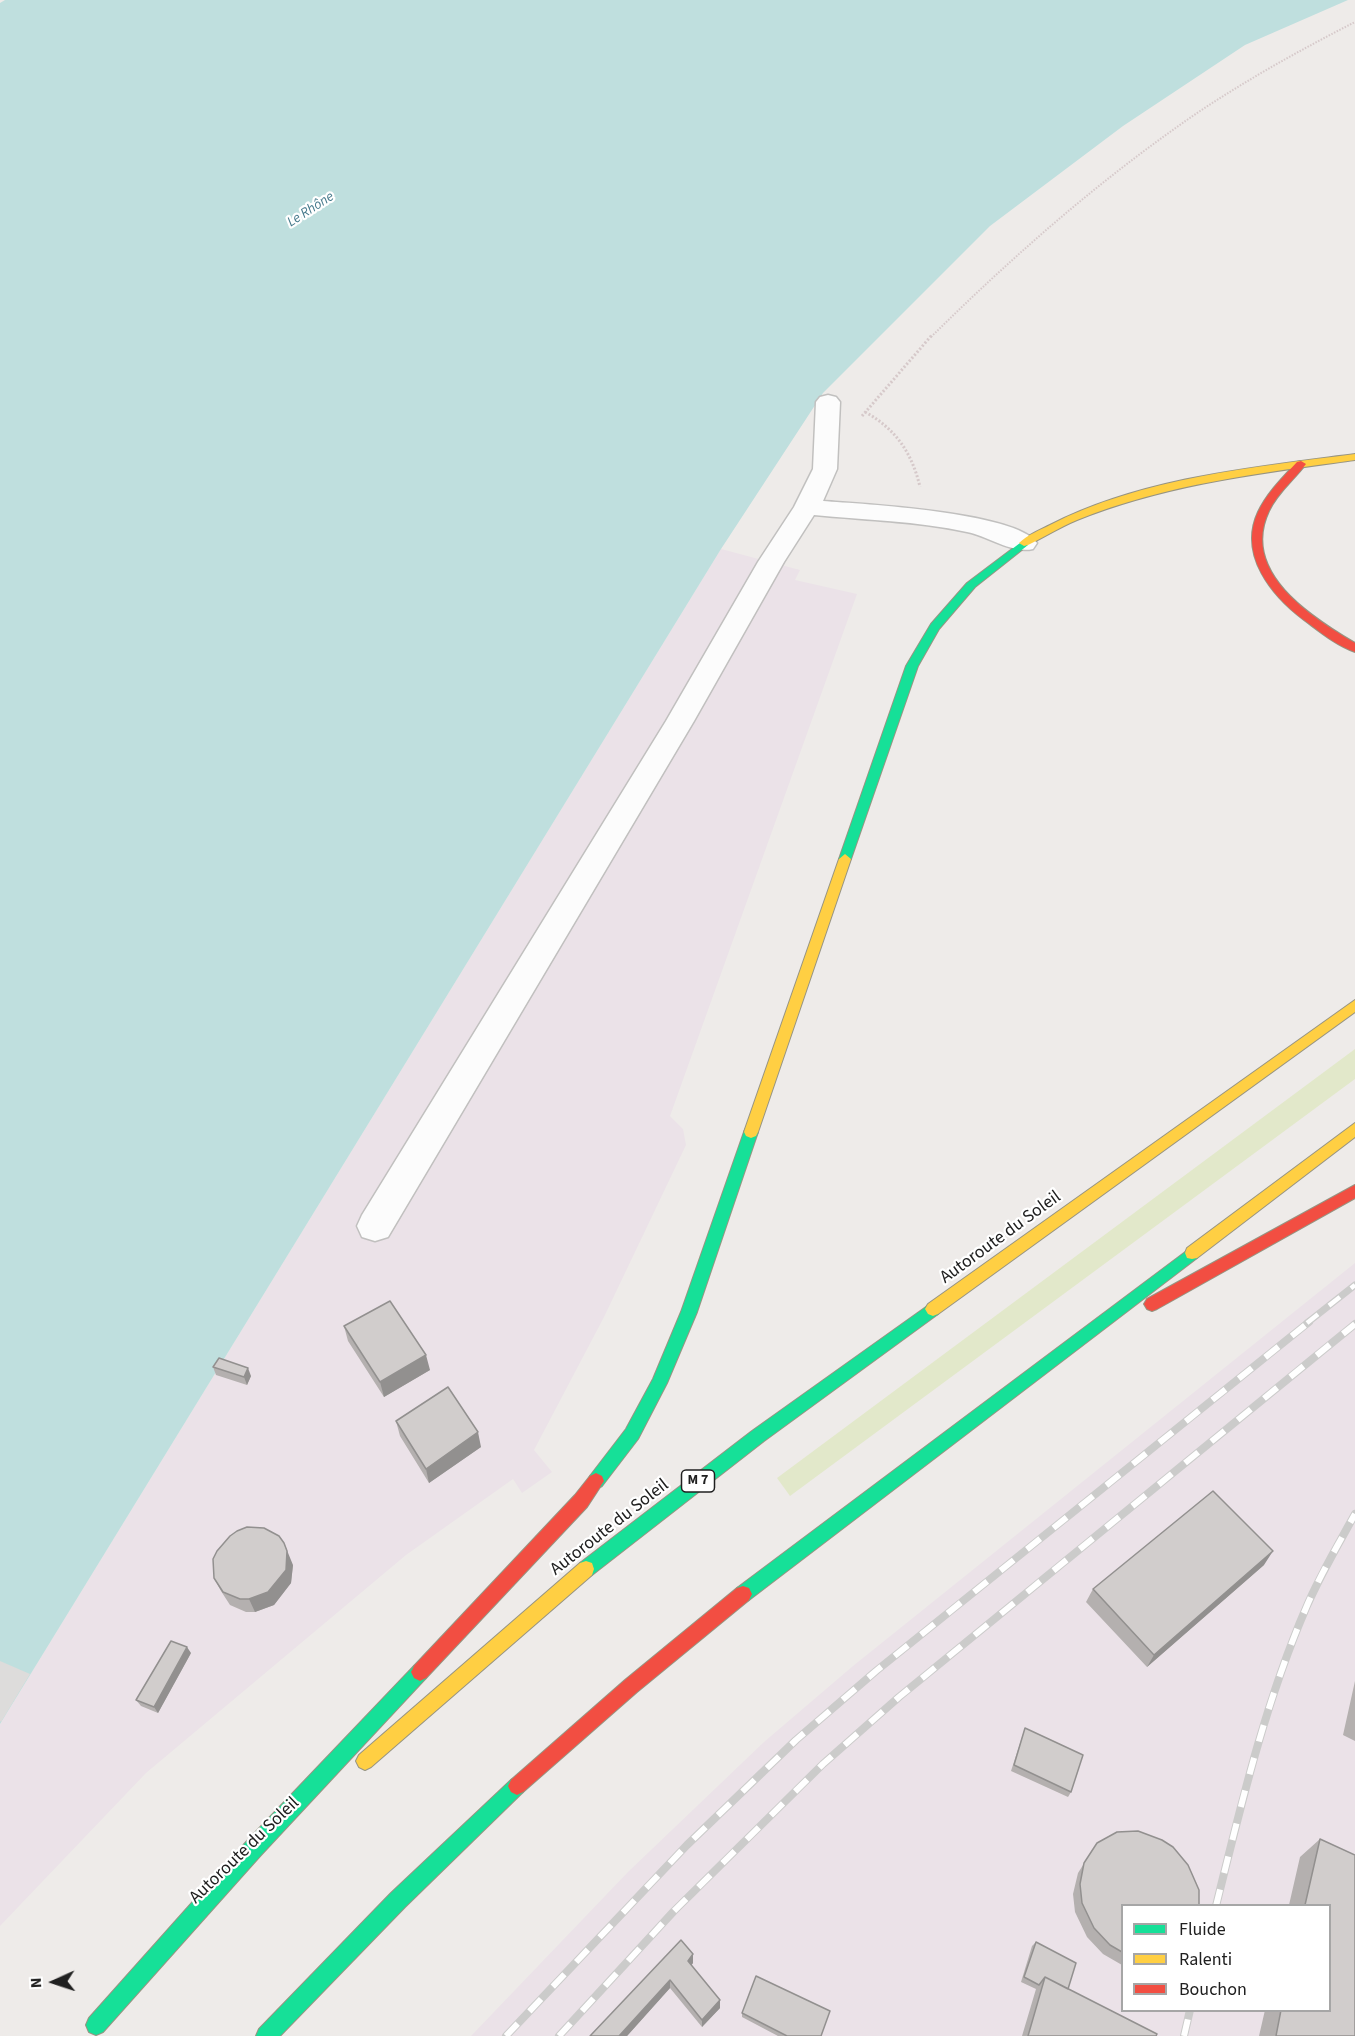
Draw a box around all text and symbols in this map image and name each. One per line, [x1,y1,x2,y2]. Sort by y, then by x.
water label: Le Rhône [285,189,337,231]
street label: Autoroute du Soleil [936,1187,1066,1289]
road number: M 7 [682,1470,714,1492]
street label: Autoroute du Soleil [546,1475,674,1581]
street label: Autoroute du Soleil [186,1793,304,1909]
legend [1121,1904,1331,2012]
text: Fluide [1179,1917,1226,1942]
text: Ralenti [1179,1947,1232,1972]
north arrow [24,1952,84,2012]
text: N [25,1977,47,1989]
text: Bouchon [1179,1977,1247,2002]

